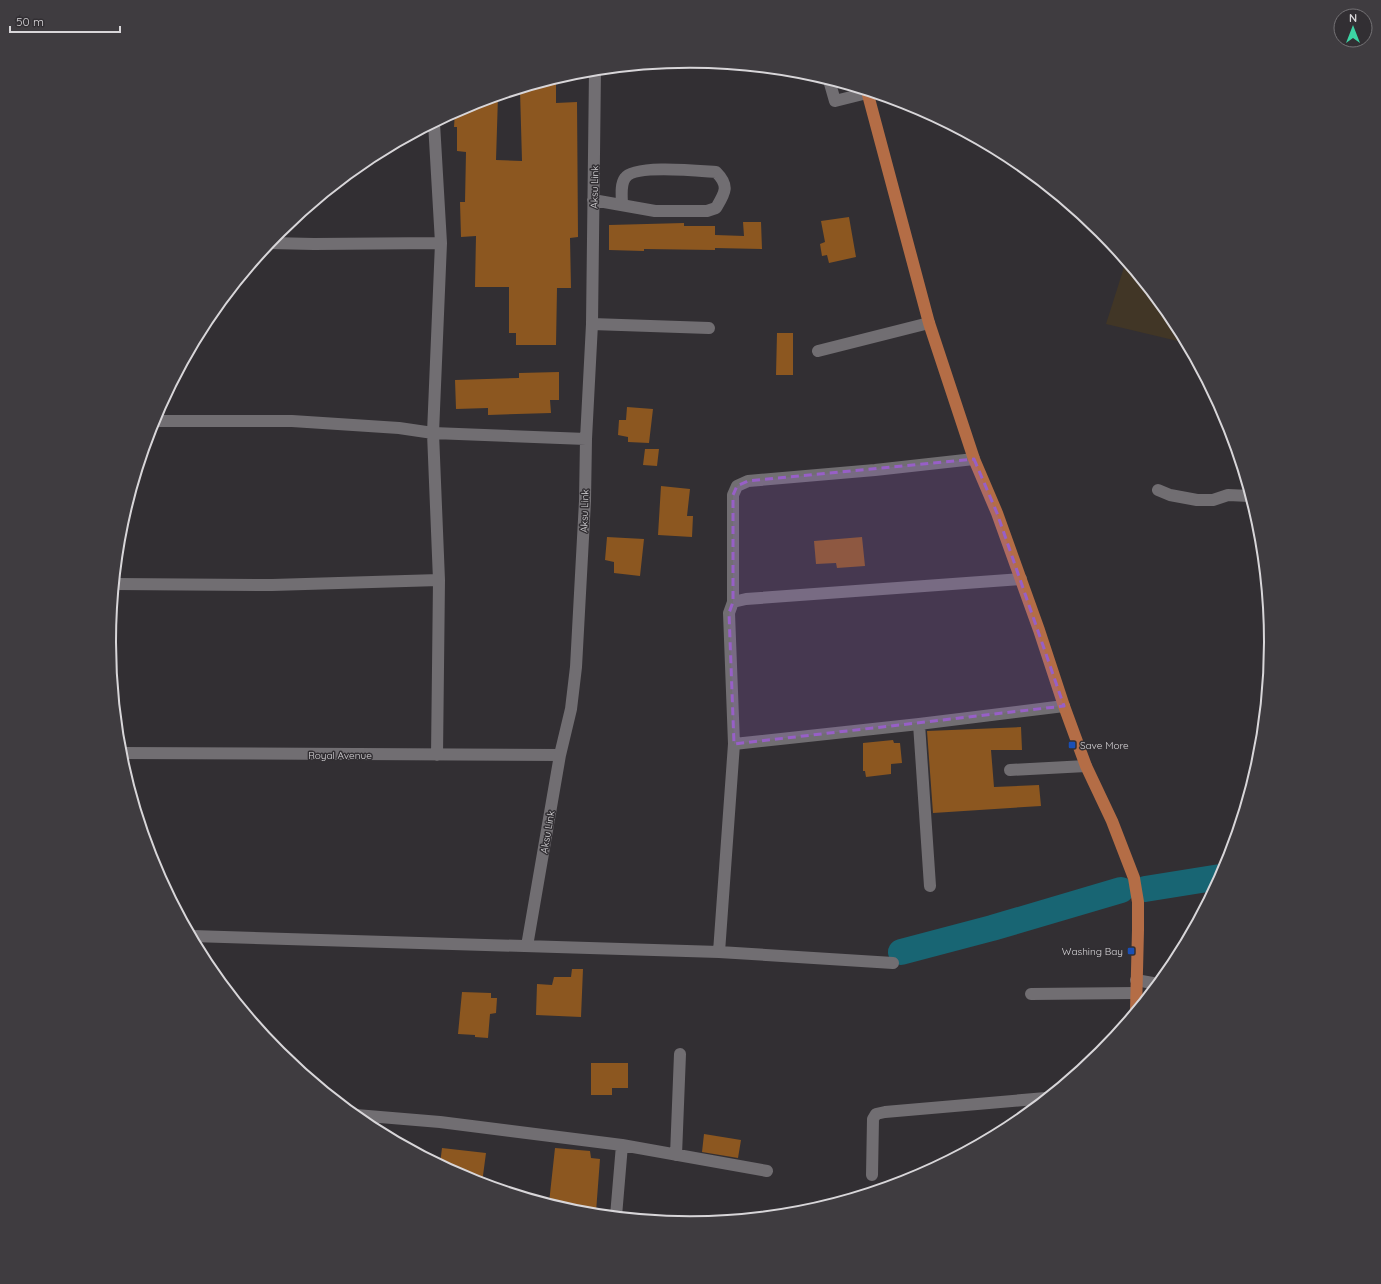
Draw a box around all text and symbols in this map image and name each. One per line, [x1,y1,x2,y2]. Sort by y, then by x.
scale bar [10,8,120,34]
north arrow [1333,8,1373,48]
text: N [1349,11,1357,25]
text: 50 m [16,14,44,29]
street label: Aksu Link [588,165,601,209]
street label: Aksu Link [577,489,592,533]
place label: Save More [1080,739,1129,752]
marker: Save More [1067,740,1077,750]
street label: Royal Avenue [308,749,372,762]
street label: Aksu Link [537,810,558,855]
place label: Washing Bay [1062,945,1123,958]
marker: Washing Bay [1126,946,1136,956]

